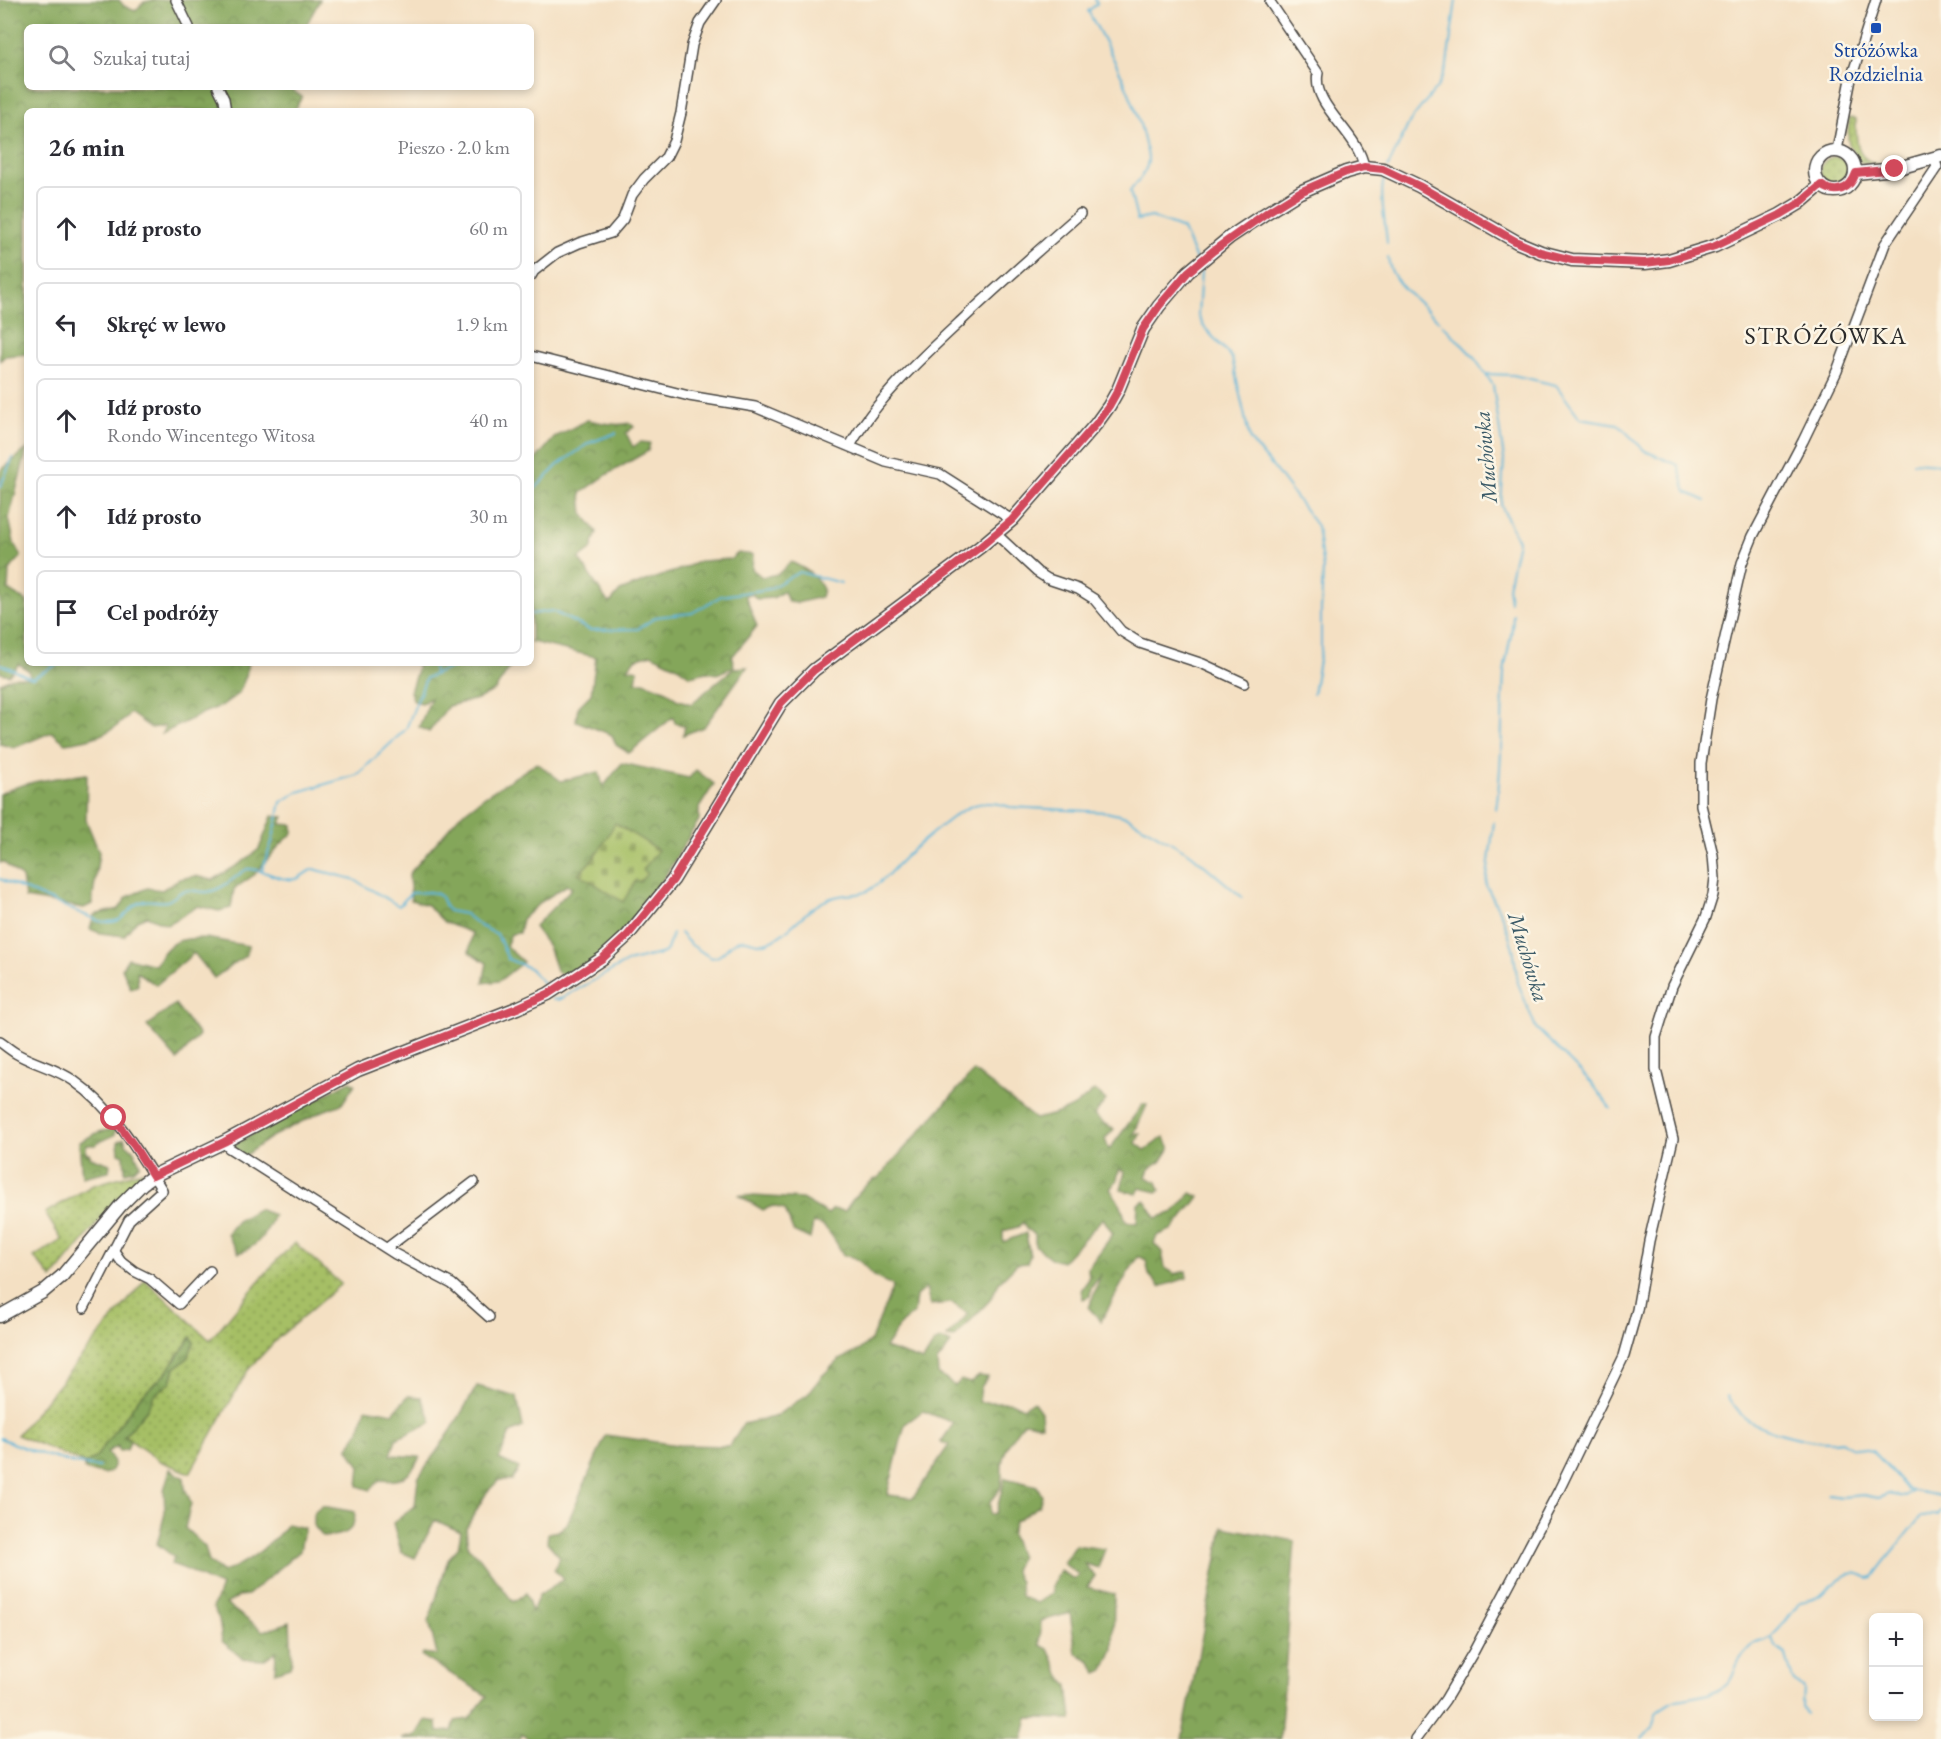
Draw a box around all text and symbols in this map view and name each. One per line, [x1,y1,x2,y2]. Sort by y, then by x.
marker: Stróżówka Rozdzielnia [1869,21,1883,35]
search box [24,24,534,90]
place label: Stróżówka Rozdzielnia [1829,36,1924,87]
icon: search [45,41,78,74]
text: Szukaj tutaj [93,43,190,72]
text: 26 min [48,130,125,164]
text: Pieszo · 2.0 km [398,134,510,160]
route end [1881,155,1907,181]
icon: ahead [50,212,83,245]
text: Idź prosto [107,214,201,243]
text: 60 m [469,215,508,241]
icon: left [50,308,83,341]
text: Skręć w lewo [107,310,226,339]
text: 1.9 km [455,311,508,337]
district label: STRÓŻÓWKA [1744,320,1908,351]
text: Idź prosto [107,393,201,422]
icon: ahead [50,404,83,437]
text: 40 m [469,407,508,433]
water label: Muchówka [1467,410,1504,506]
text: Rondo Wincentego Witosa [107,422,315,448]
icon: ahead [50,500,83,533]
text: Idź prosto [107,502,201,531]
text: 30 m [469,503,508,529]
icon: arrive [50,596,83,629]
text: Cel podróży [107,598,219,627]
water label: Muchówka [1501,907,1556,1006]
route start [100,1104,126,1130]
map controls [1869,1613,1923,1721]
button: + [1869,1613,1923,1667]
button: − [1869,1667,1923,1721]

